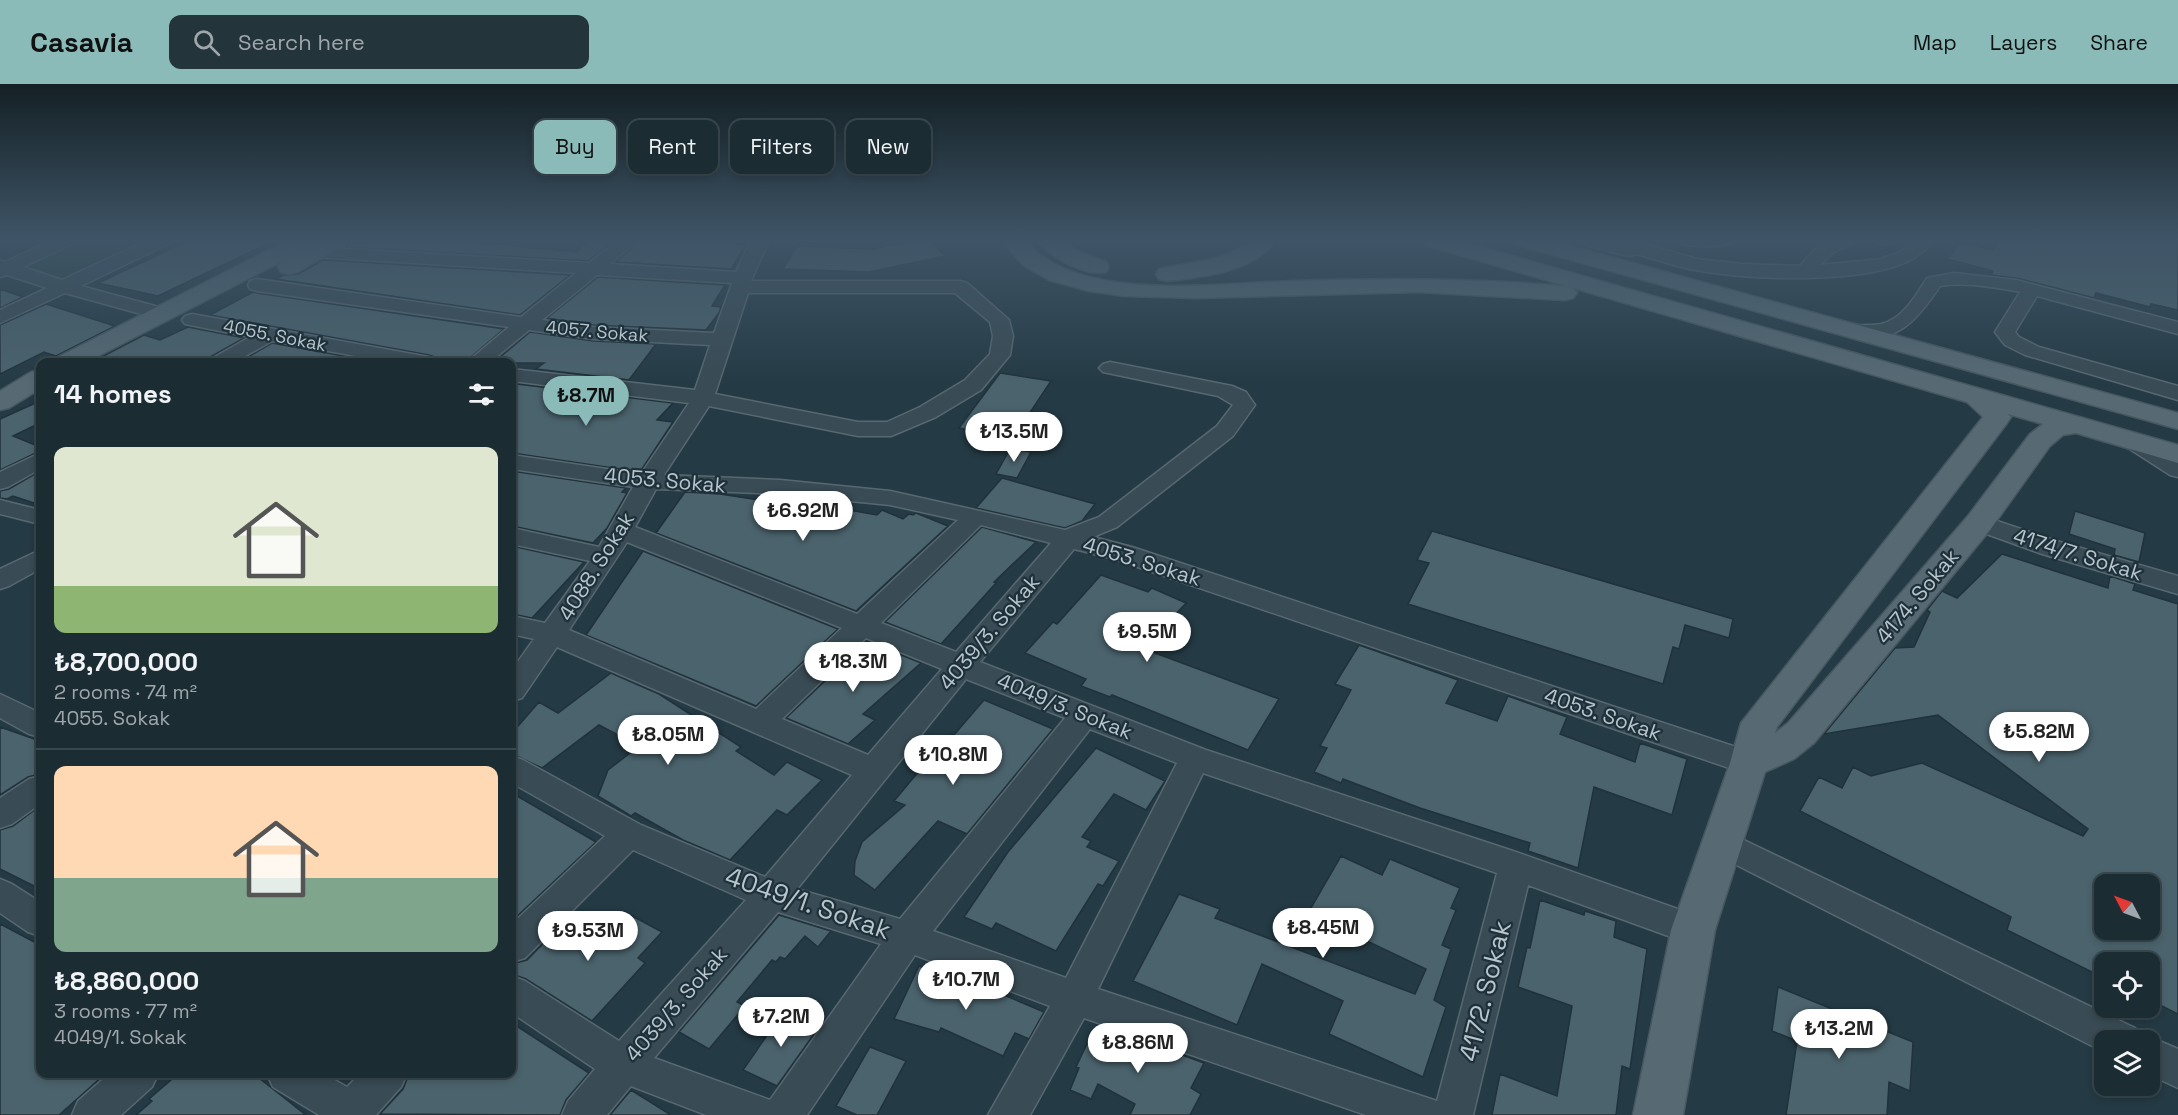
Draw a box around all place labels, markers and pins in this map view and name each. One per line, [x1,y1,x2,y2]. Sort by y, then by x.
pin: ₺8.7M [544,376,628,427]
pin: ₺13.5M [965,412,1063,463]
pin: ₺6.92M [754,491,852,542]
pin: ₺9.5M [1105,612,1189,663]
pin: ₺18.3M [804,642,902,693]
pin: ₺5.82M [1990,712,2088,763]
pin: ₺8.05M [619,715,717,766]
pin: ₺10.8M [904,735,1002,786]
pin: ₺8.45M [1274,908,1372,959]
pin: ₺9.53M [539,911,637,962]
pin: ₺10.7M [917,960,1015,1011]
pin: ₺7.2M [739,997,823,1048]
pin: ₺13.2M [1790,1009,1888,1060]
pin: ₺8.86M [1089,1023,1187,1074]

